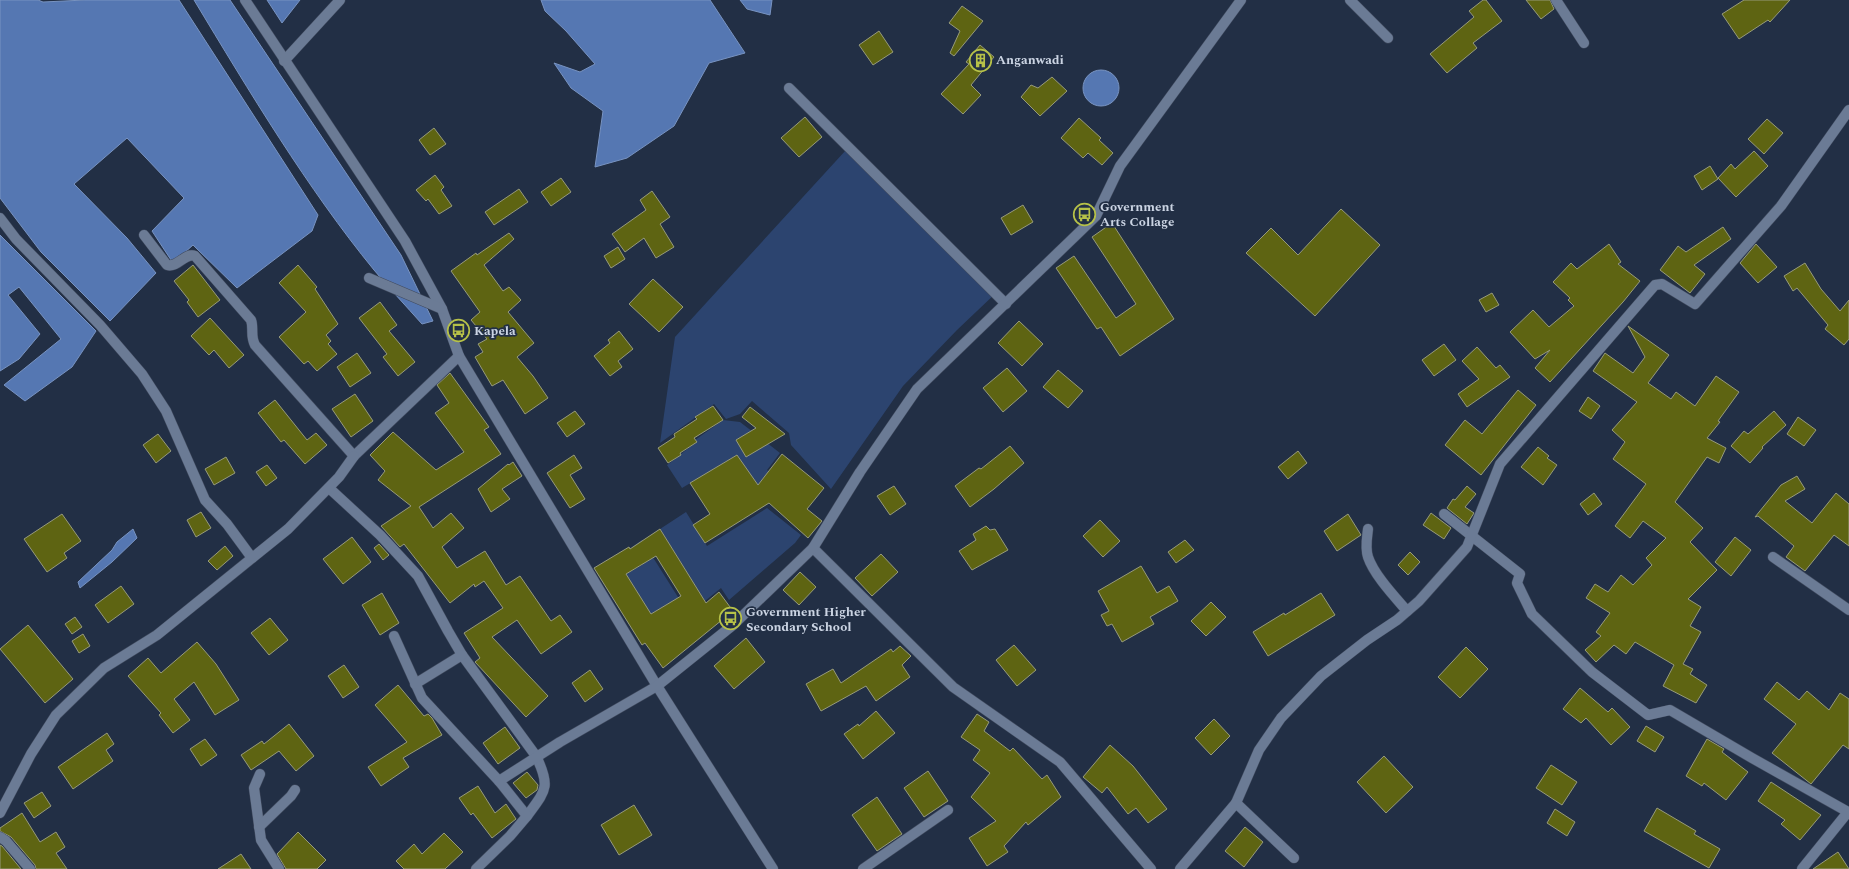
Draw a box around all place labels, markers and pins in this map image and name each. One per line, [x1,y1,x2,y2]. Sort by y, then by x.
building icon: Anganwadi [967,47,993,73]
place label: Anganwadi [996,50,1064,70]
place label: Government Arts Collage [1100,197,1175,232]
bus stop icon: Government Arts Collage [1071,201,1097,227]
bus stop icon: Kapela [445,318,471,344]
place label: Kapela [474,321,516,341]
place label: Government Higher Secondary School [746,602,866,637]
bus stop icon: Government Higher Secondary School [717,606,743,632]

